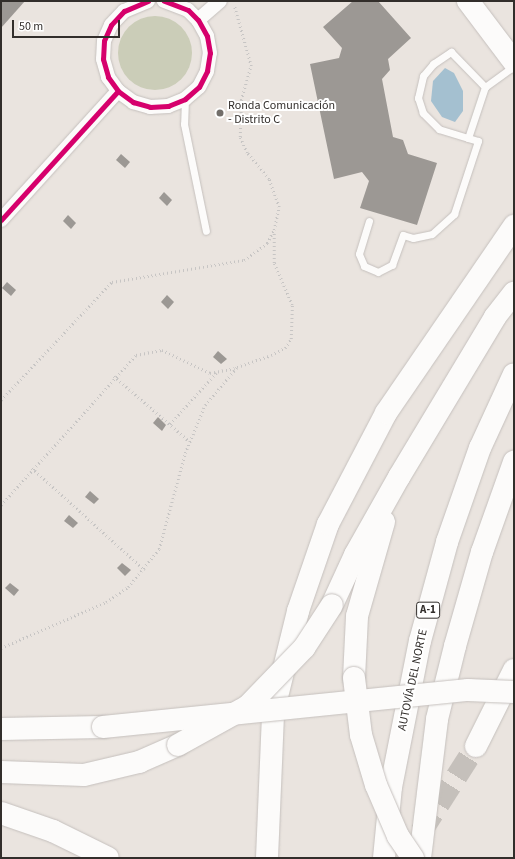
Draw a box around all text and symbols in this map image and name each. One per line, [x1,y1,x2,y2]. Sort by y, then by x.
scale bar [14,12,122,38]
text: 50 m [19,18,43,35]
place label: Ronda Comunicación - Distrito C [228,99,335,127]
marker: Ronda Comunicación - Distrito C [215,108,225,118]
road number: A-1 [416,601,440,619]
street label: AUTOVÍA DEL NORTE [395,628,431,732]

